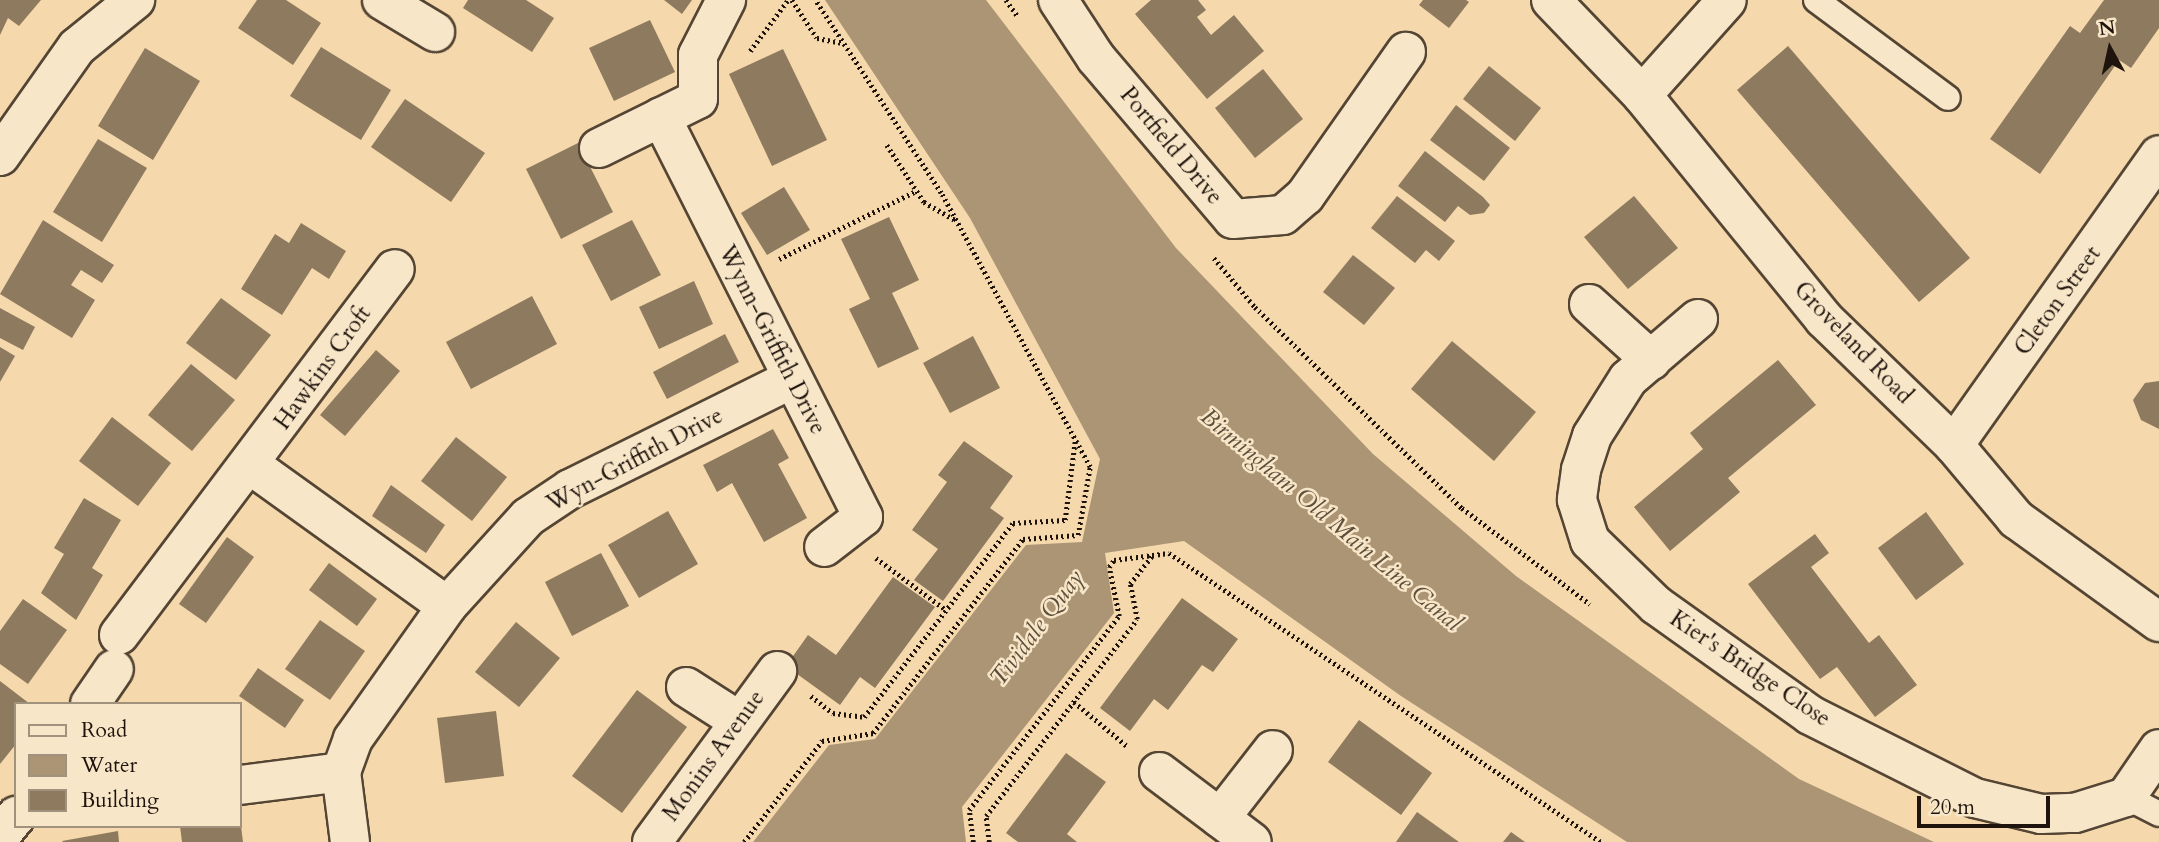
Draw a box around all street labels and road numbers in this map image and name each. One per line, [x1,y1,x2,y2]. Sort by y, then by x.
street label: Portfield Drive [1114,82,1228,210]
street label: Wynn-Griffith Drive [712,241,832,439]
street label: Cleton Street [2009,241,2107,361]
street label: Groveland Road [1788,276,1918,410]
street label: Hawkins Croft [269,301,377,435]
street label: Wyn-Griffith Drive [542,402,728,518]
street label: Kier's Bridge Close [1664,605,1836,733]
street label: Monins Avenue [657,685,771,827]

